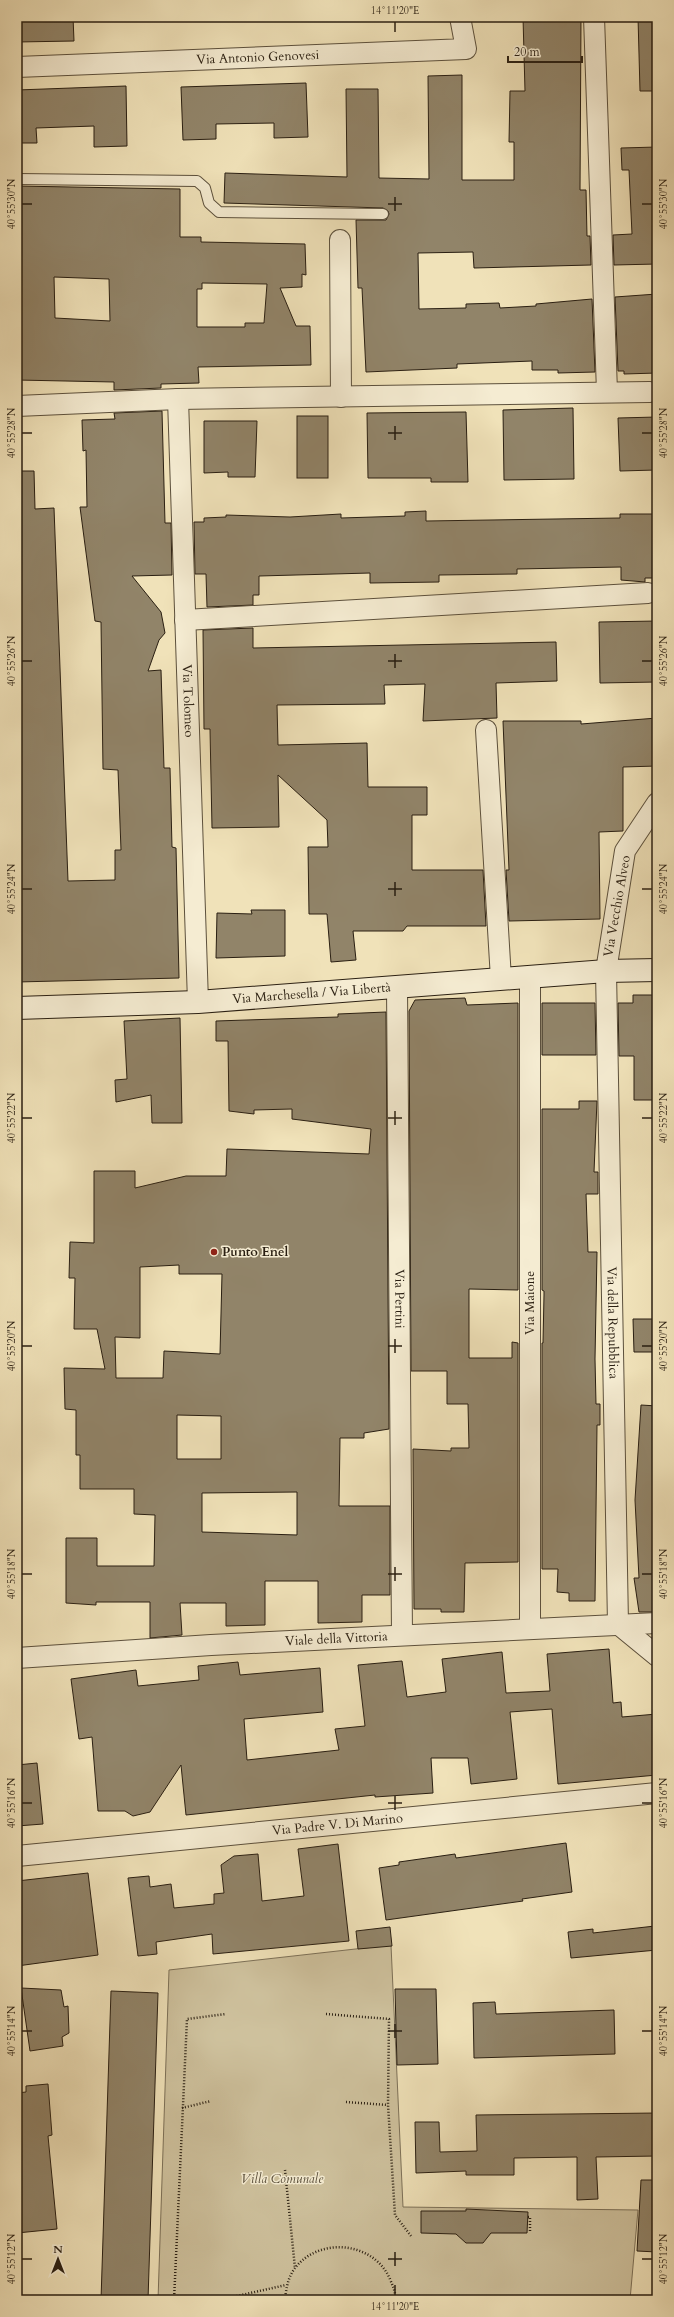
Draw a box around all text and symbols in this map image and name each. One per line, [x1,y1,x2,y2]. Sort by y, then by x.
text: 14°11'20"E [371,4,419,18]
scale bar [508,38,582,64]
text: 20 m [514,44,541,60]
street label: Via Antonio Genovesi [196,46,320,69]
text: 40°55'30"N [5,178,19,229]
text: 40°55'30"N [657,178,671,229]
text: 40°55'28"N [5,407,19,458]
text: 40°55'28"N [657,407,671,458]
text: 40°55'26"N [5,635,19,686]
text: 40°55'26"N [657,635,671,686]
street label: Via Tolomeo [178,664,198,738]
street label: Via Vecchio Alveo [599,854,635,958]
text: 40°55'24"N [5,863,19,914]
text: 40°55'24"N [657,863,671,914]
street label: Via Marchesella / Via Libertà [232,978,392,1008]
text: 40°55'22"N [5,1092,19,1143]
text: 40°55'22"N [657,1092,671,1143]
place label: Punto Enel [222,1243,289,1261]
marker: Punto Enel [209,1247,219,1257]
street label: Via della Repubblica [602,1266,623,1379]
street label: Via Pertini [390,1269,409,1329]
street label: Via Maione [521,1271,539,1335]
text: 40°55'20"N [5,1320,19,1371]
text: 40°55'20"N [657,1320,671,1371]
text: 40°55'18"N [5,1548,19,1599]
text: 40°55'18"N [657,1548,671,1599]
street label: Viale della Vittoria [285,1627,388,1650]
text: 40°55'16"N [5,1777,19,1828]
text: 40°55'16"N [657,1777,671,1828]
street label: Via Padre V. Di Marino [271,1809,404,1840]
text: 40°55'14"N [5,2005,19,2056]
text: 40°55'14"N [657,2005,671,2056]
park label: Villa Comunale [241,2170,324,2188]
text: 40°55'12"N [5,2233,19,2284]
text: 40°55'12"N [657,2233,671,2284]
north arrow [38,2239,78,2279]
text: N [53,2242,63,2257]
text: 14°11'20"E [371,2300,419,2314]

